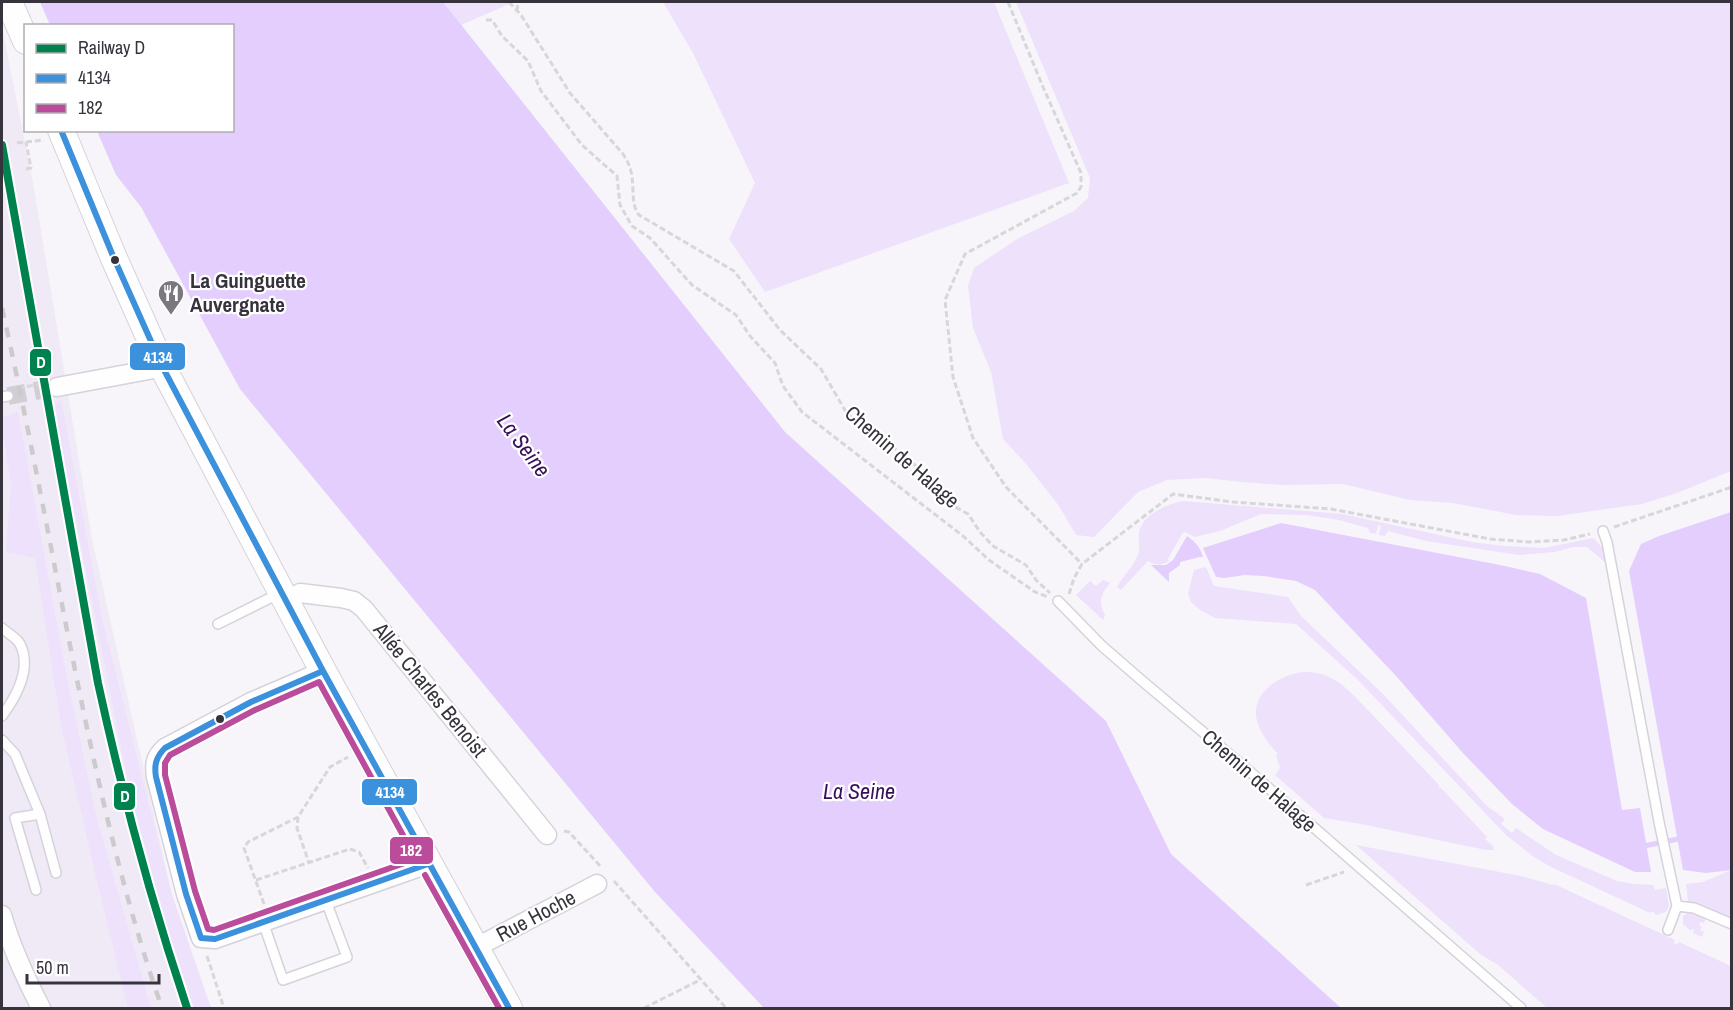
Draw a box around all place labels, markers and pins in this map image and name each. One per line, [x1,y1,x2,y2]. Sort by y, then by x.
unlabelled marker [109,254,121,266]
place label: La Guinguette Auvergnate [190,266,306,319]
restaurant icon: La Guinguette Auvergnate [156,278,186,316]
unlabelled marker [214,713,226,725]

